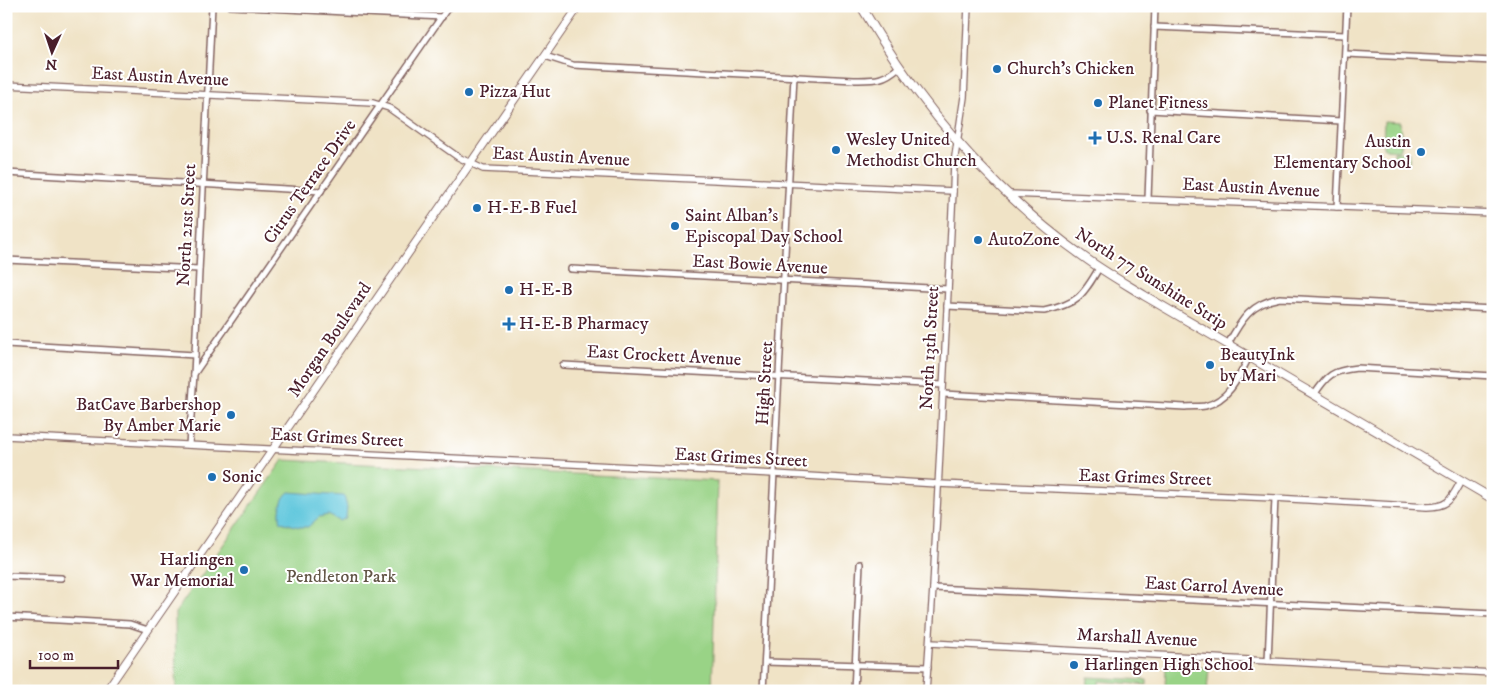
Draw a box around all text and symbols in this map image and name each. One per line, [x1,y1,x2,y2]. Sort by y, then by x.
north arrow [28,28,78,78]
text: N [45,55,58,73]
place label: Church's Chicken [1007,58,1135,80]
street label: East Austin Avenue [91,62,229,92]
marker: Church's Chicken [991,63,1003,75]
place label: Pizza Hut [479,81,551,103]
marker: Pizza Hut [463,86,475,98]
place label: Planet Fitness [1108,92,1208,114]
marker: Planet Fitness [1092,97,1104,109]
street label: Citrus Terrace Drive [259,116,361,248]
place label: U.S. Renal Care [1106,127,1221,149]
place label: Wesley United Methodist Church [845,129,977,172]
marker: U.S. Renal Care [1088,131,1102,145]
place label: Austin Elementary School [1273,131,1412,174]
street label: East Austin Avenue [492,142,630,172]
marker: Wesley United Methodist Church [830,144,842,156]
marker: Austin Elementary School [1415,146,1427,158]
street label: North 21st Street [173,163,201,287]
street label: East Austin Avenue [1182,173,1320,203]
place label: H-E-B Fuel [487,197,577,219]
marker: H-E-B Fuel [471,202,483,214]
place label: Saint Alban's Episcopal Day School [685,205,843,248]
marker: Saint Alban's Episcopal Day School [669,220,681,232]
street label: North 77 Sunshine Strip [1071,223,1231,335]
place label: AutoZone [988,229,1060,251]
marker: AutoZone [972,234,984,246]
street label: East Bowie Avenue [692,250,828,280]
street label: Morgan Boulevard [283,278,377,402]
place label: H-E-B [519,279,573,301]
marker: H-E-B [503,284,515,296]
street label: North 13th Street [916,285,944,410]
place label: H-E-B Pharmacy [519,313,649,335]
marker: H-E-B Pharmacy [503,318,515,330]
street label: High Street [752,340,778,426]
street label: East Crockett Avenue [586,341,742,371]
place label: BeautyInk by Mari [1220,344,1295,387]
marker: BeautyInk by Mari [1204,359,1216,371]
place label: BatCave Barbershop By Amber Marie [76,394,221,437]
marker: BatCave Barbershop By Amber Marie [225,409,237,421]
street label: East Grimes Street [270,424,404,452]
street label: East Grimes Street [674,444,808,472]
street label: East Grimes Street [1078,465,1212,491]
place label: Sonic [222,466,262,488]
marker: Sonic [206,471,218,483]
place label: Harlingen War Memorial [129,549,235,592]
marker: Harlingen War Memorial [238,564,250,576]
park label: Pendleton Park [286,566,396,588]
street label: East Carrol Avenue [1144,572,1284,602]
street label: Marshall Avenue [1076,624,1198,652]
scale bar [30,637,118,669]
text: 100 m [38,646,74,665]
place label: Harlingen High School [1084,654,1254,676]
marker: Harlingen High School [1068,659,1080,671]

